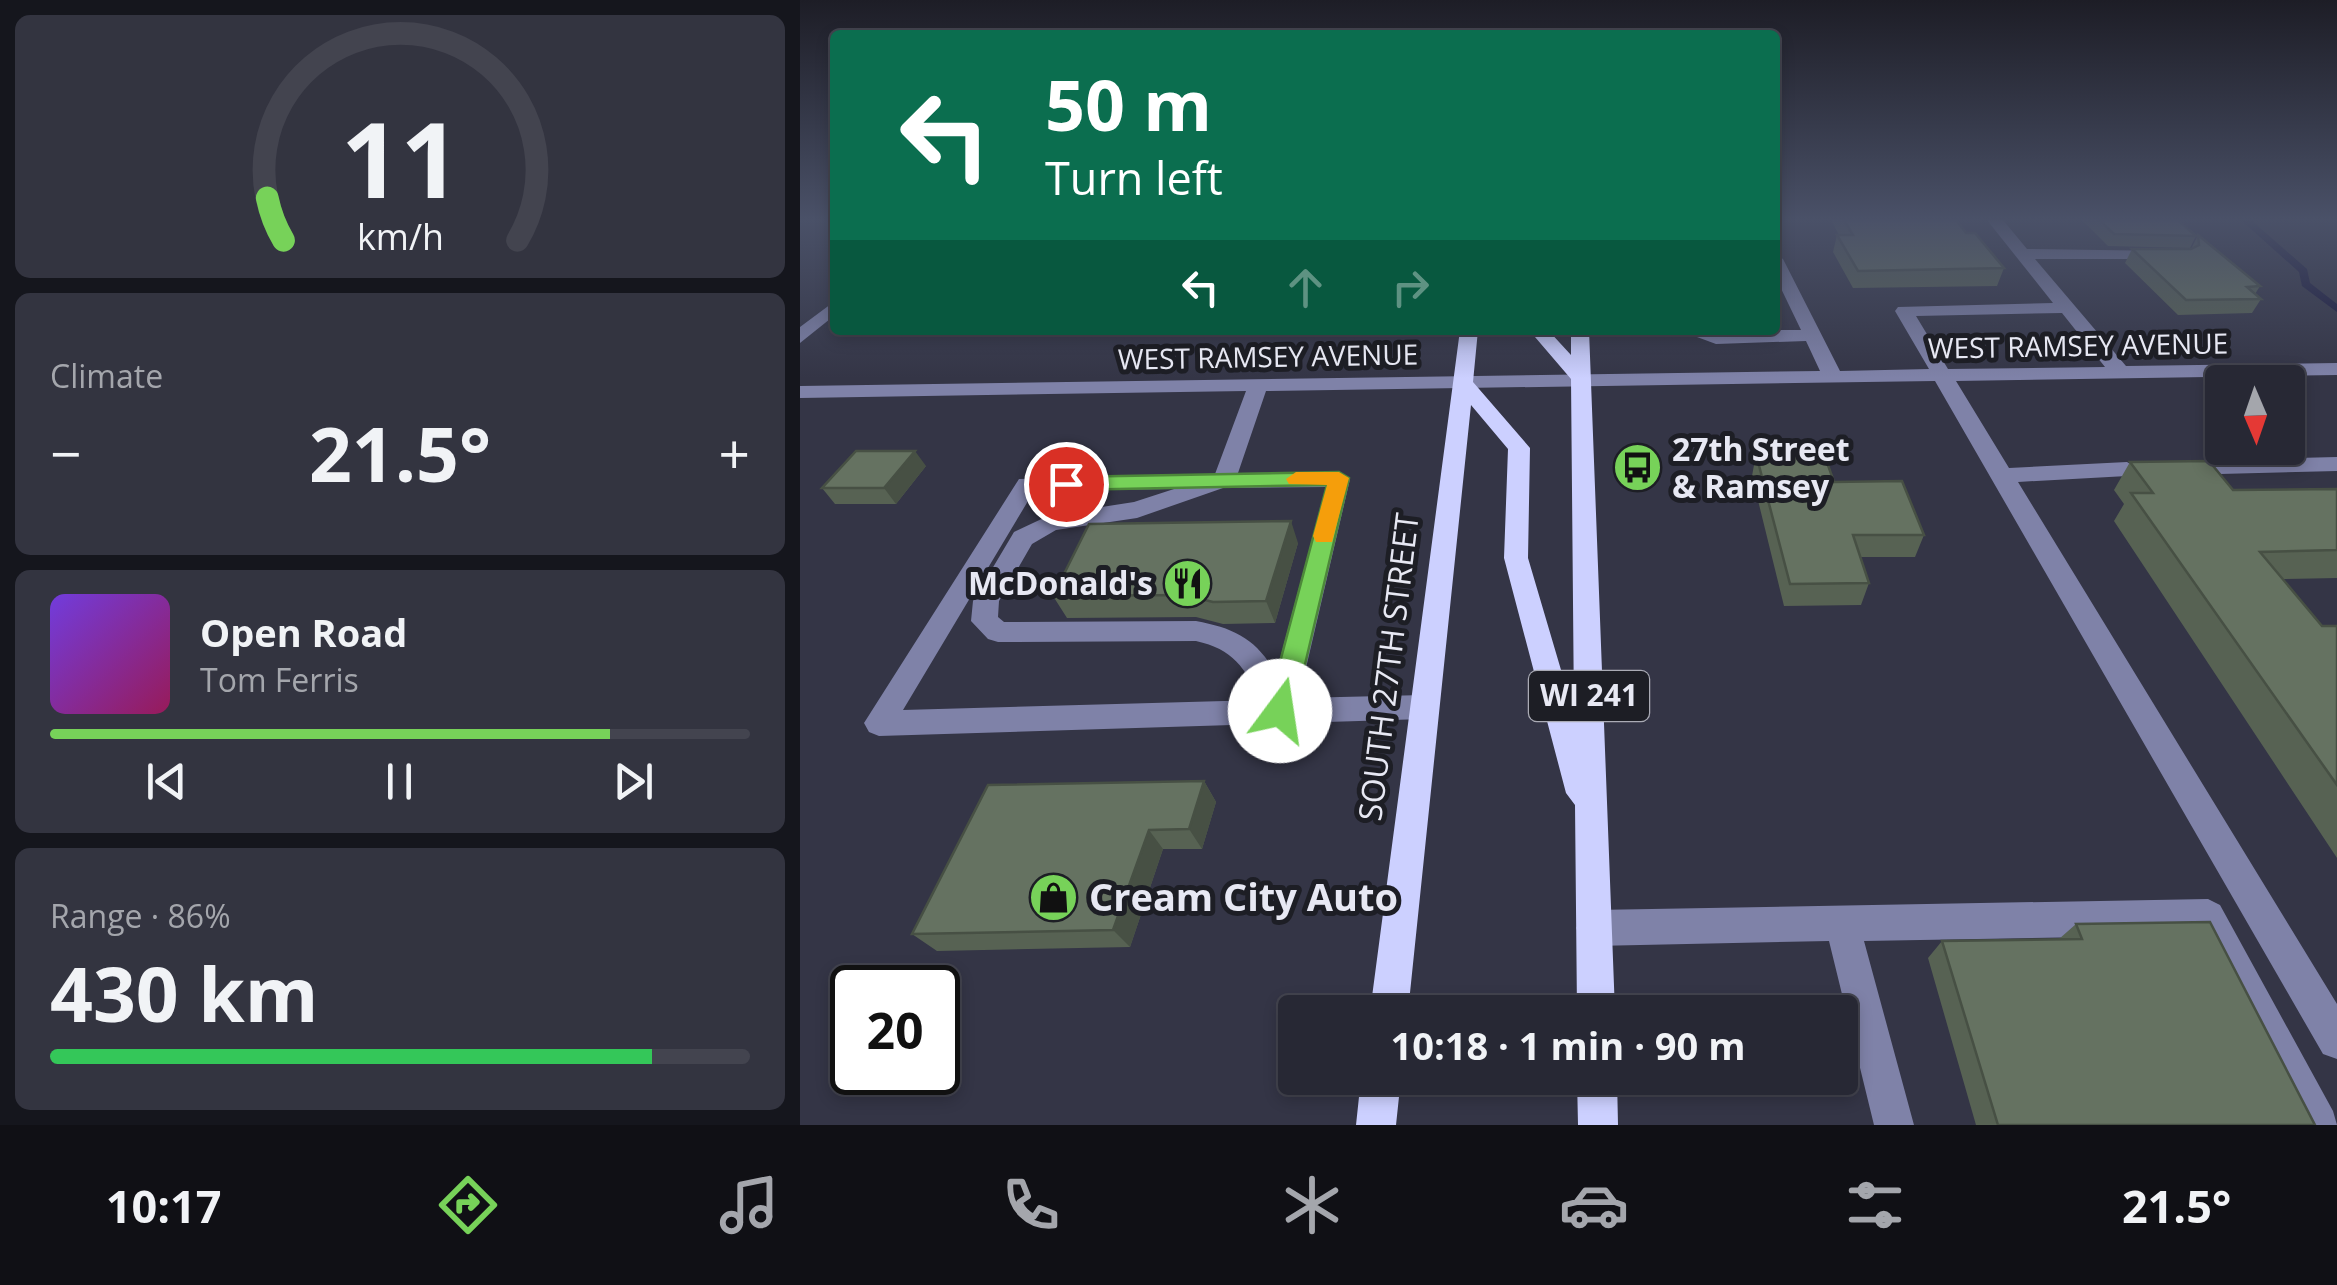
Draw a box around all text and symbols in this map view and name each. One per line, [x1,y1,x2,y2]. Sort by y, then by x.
text: 50 m [1045,56,1212,152]
icon: left [880,70,1010,200]
text: 11 [341,87,459,228]
text: Turn left [1045,147,1223,208]
text: km/h [357,212,443,260]
icon: left [1173,260,1228,315]
icon: ahead [1278,260,1333,315]
icon: right [1383,260,1438,315]
street label: WEST RAMSEY AVENUE [1927,323,2229,367]
street label: WEST RAMSEY AVENUE [1117,334,1419,378]
text: Climate [50,354,163,397]
north arrow [2205,365,2305,465]
map controls [2205,365,2305,465]
text: 21.5° [309,402,491,504]
text: − [50,415,81,490]
text: + [719,415,750,490]
place label: 27th Street & Ramsey [1672,427,1850,507]
pin [1024,442,1109,527]
bus stop icon: 27th Street & Ramsey [1611,442,1663,494]
icon: arrive [1039,457,1094,512]
street label: SOUTH 27TH STREET [1347,510,1428,823]
restaurant icon: McDonald's [1162,558,1214,610]
place label: McDonald's [968,561,1153,604]
text: Open Road [200,606,407,658]
text: Tom Ferris [200,658,359,701]
position arrow [1228,659,1332,763]
road number: WI 241 [1529,671,1649,721]
icon: previous [139,754,194,809]
icon: pause [372,754,427,809]
icon: next [606,754,661,809]
place label: Cream City Auto [1089,870,1398,922]
shop icon: Cream City Auto [1028,872,1080,924]
text: Range · 86% [50,894,231,937]
text: 430 km [50,942,318,1044]
speed limit sign: 20 [830,965,960,1095]
text: 10:18 · 1 min · 90 m [1390,1019,1746,1071]
icon: directions [433,1170,503,1240]
icon: music [714,1170,784,1240]
icon: phone [996,1170,1066,1240]
icon: climate [1277,1170,1347,1240]
icon: car [1559,1170,1629,1240]
icon: filters [1840,1170,1910,1240]
text: 10:17 [106,1175,222,1236]
text: 21.5° [2122,1175,2231,1236]

